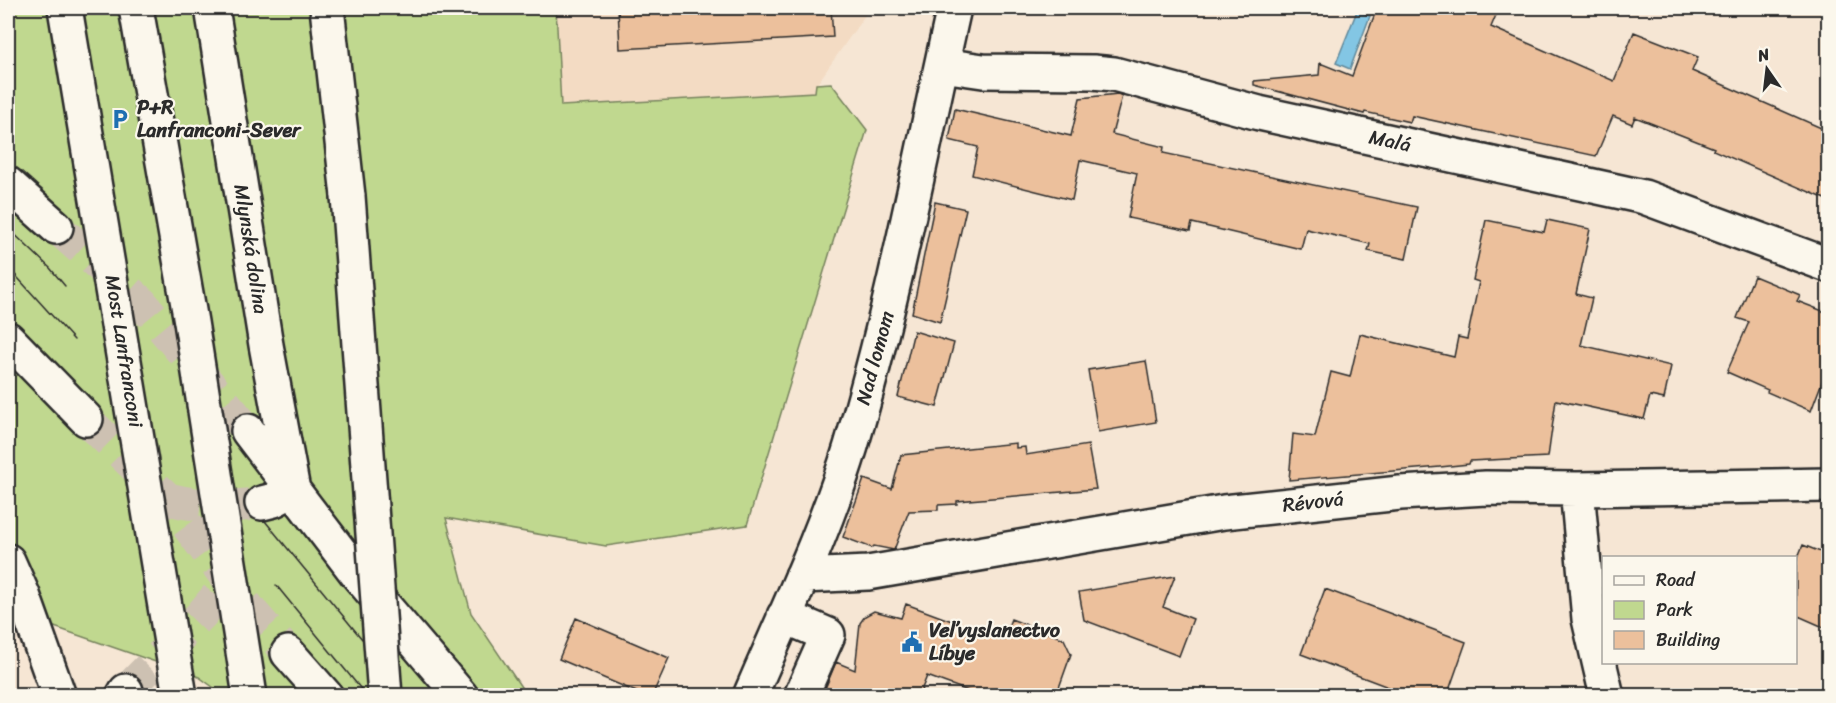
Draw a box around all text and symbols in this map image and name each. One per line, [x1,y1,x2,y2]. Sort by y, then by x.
north arrow [1737,39,1797,99]
text: N [1754,39,1773,71]
place label: P+R Lanfranconi-Sever [137,90,302,148]
parking icon: P+R Lanfranconi-Sever [108,107,132,131]
street label: Malá [1366,120,1414,162]
street label: Mlynská dolina [223,182,279,316]
street label: Most Lanfranconi [95,272,154,431]
street label: Nad lomom [846,307,904,409]
street label: Révová [1281,481,1345,523]
legend [1602,556,1797,664]
text: Road [1656,564,1696,596]
text: Park [1656,594,1693,626]
place label: Veľvyslanectvo Líbye [929,613,1061,671]
text: Building [1656,624,1720,656]
public building icon: Veľvyslanectvo Líbye [900,630,924,654]

